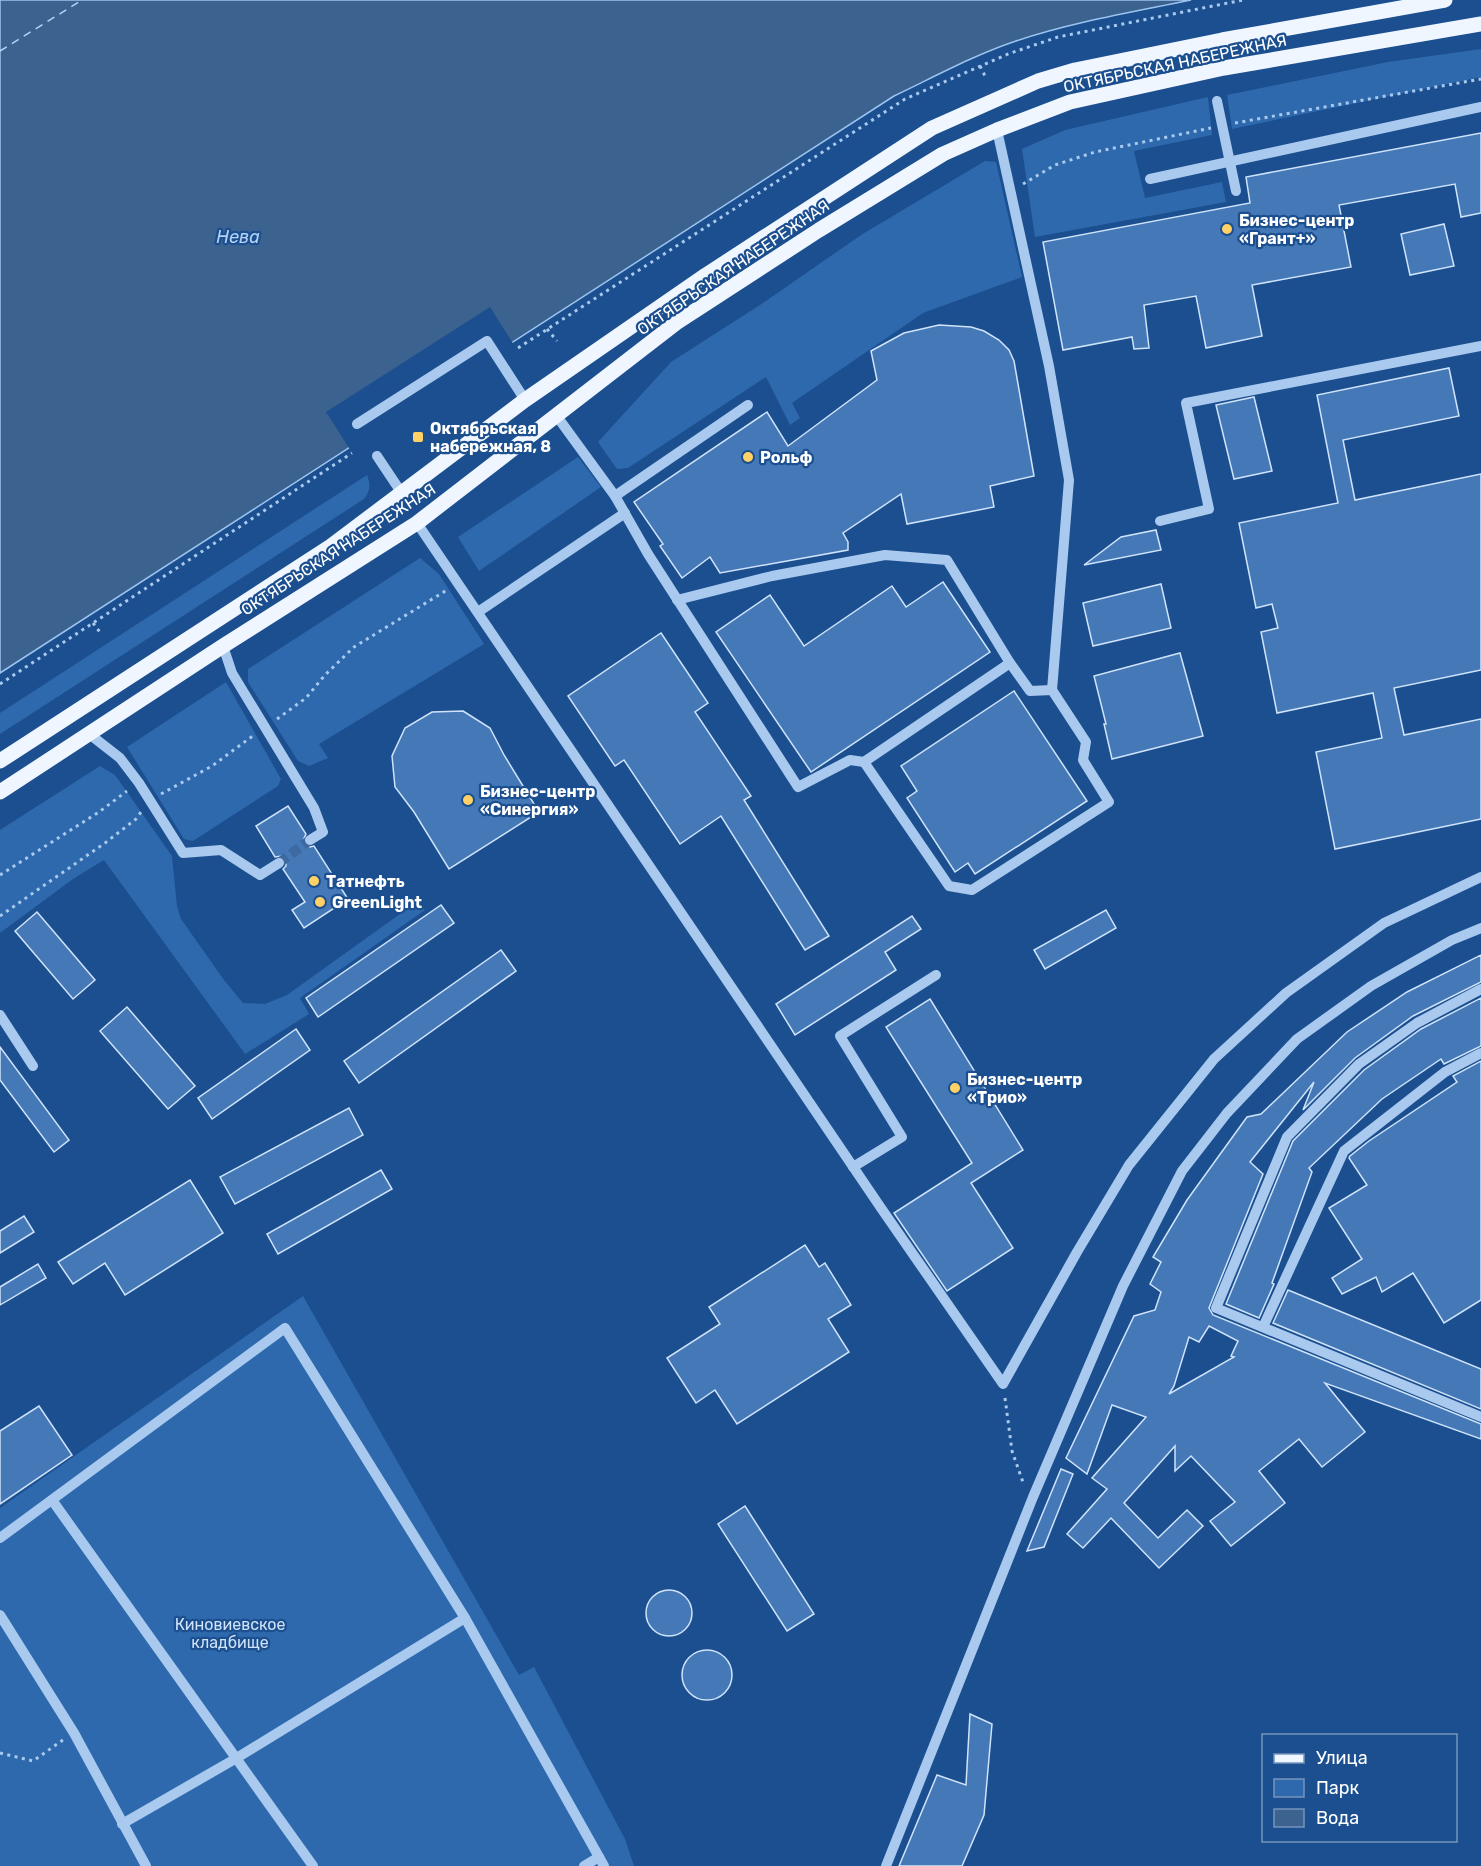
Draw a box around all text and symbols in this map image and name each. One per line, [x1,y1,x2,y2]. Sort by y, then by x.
street label: ОКТЯБРЬСКАЯ НАБЕРЕЖНАЯ [1062,31,1288,96]
street label: ОКТЯБРЬСКАЯ НАБЕРЕЖНАЯ [634,196,833,339]
place label: Бизнес-центр «Грант+» [1239,211,1354,248]
marker: Бизнес-центр «Грант+» [1220,222,1234,236]
water label: Нева [216,226,260,248]
place label: Октябрьская набережная, 8 [430,419,551,456]
marker: Октябрьская набережная, 8 [411,430,425,444]
place label: Рольф [760,448,812,467]
marker: Рольф [741,450,755,464]
street label: ОКТЯБРЬСКАЯ НАБЕРЕЖНАЯ [238,479,439,619]
place label: Бизнес-центр «Синергия» [480,782,595,819]
marker: Бизнес-центр «Синергия» [461,793,475,807]
place label: Татнефть [326,872,405,891]
marker: Татнефть [307,874,321,888]
place label: GreenLight [332,893,423,912]
marker: GreenLight [313,895,327,909]
place label: Бизнес-центр «Трио» [967,1070,1082,1107]
marker: Бизнес-центр «Трио» [948,1081,962,1095]
park label: Киновиевское кладбище [175,1615,285,1652]
legend [1262,1734,1457,1842]
text: Улица [1316,1747,1368,1769]
text: Парк [1316,1777,1360,1799]
text: Вода [1316,1807,1359,1829]

